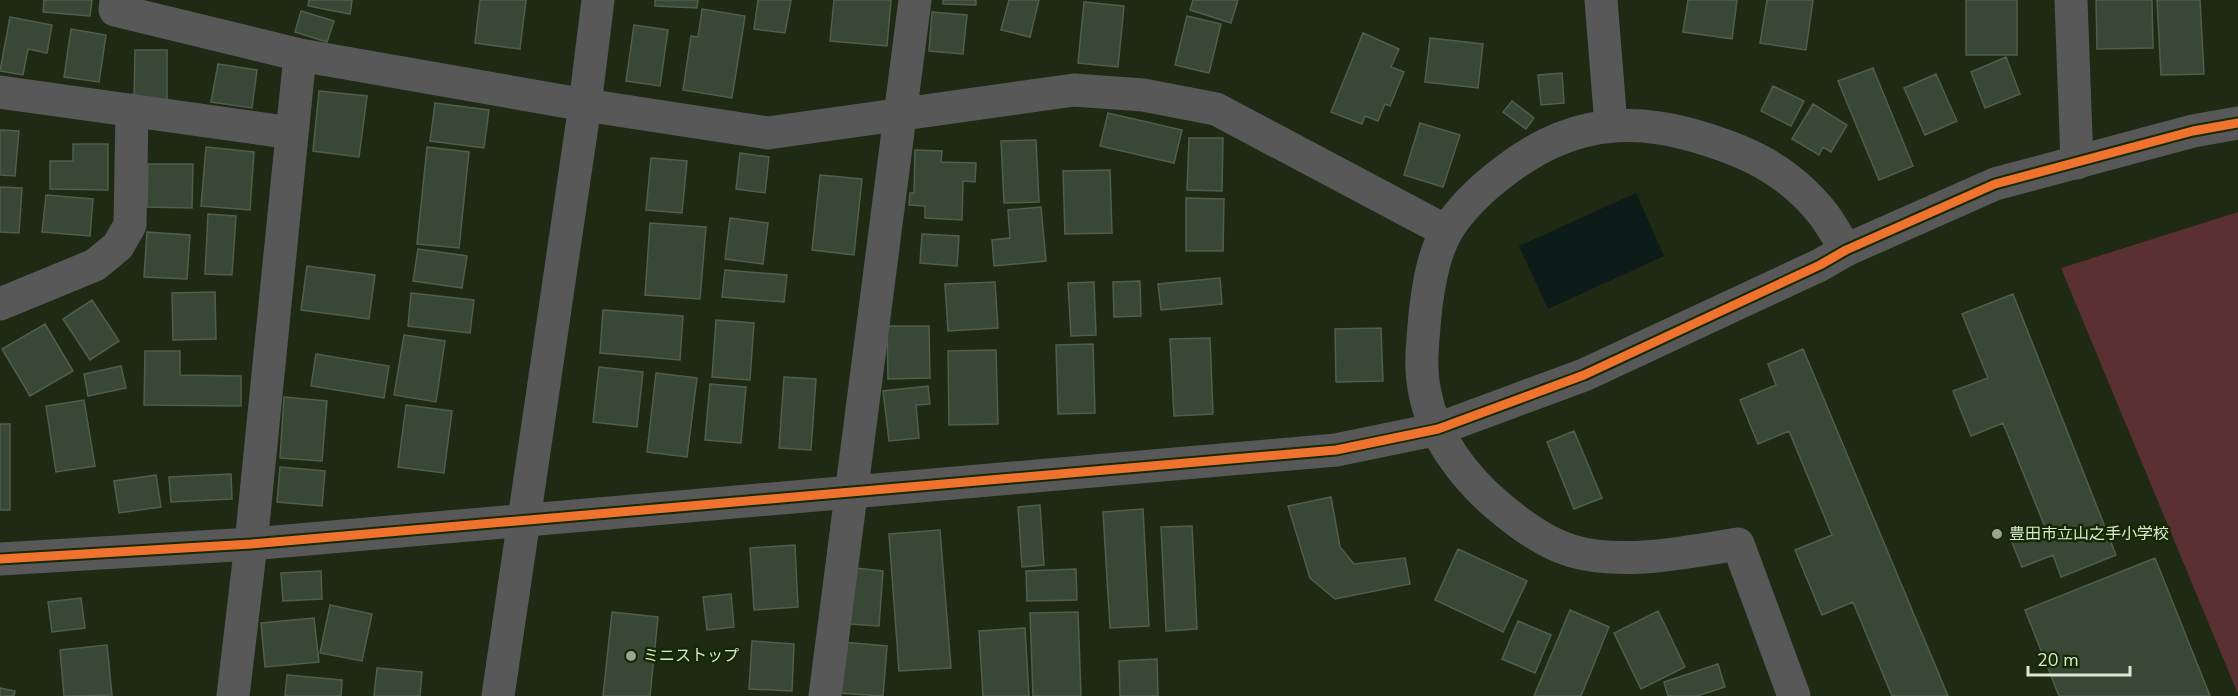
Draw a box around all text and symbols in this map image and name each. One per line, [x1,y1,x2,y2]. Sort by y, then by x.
place label: 豊田市立山之手小学校 [2009,523,2169,545]
marker: 豊田市立山之手小学校 [1990,527,2004,541]
scale bar [2028,639,2130,677]
place label: ミニストップ [643,645,739,667]
text: 20 m [2037,648,2079,672]
marker: ミニストップ [624,649,638,663]

